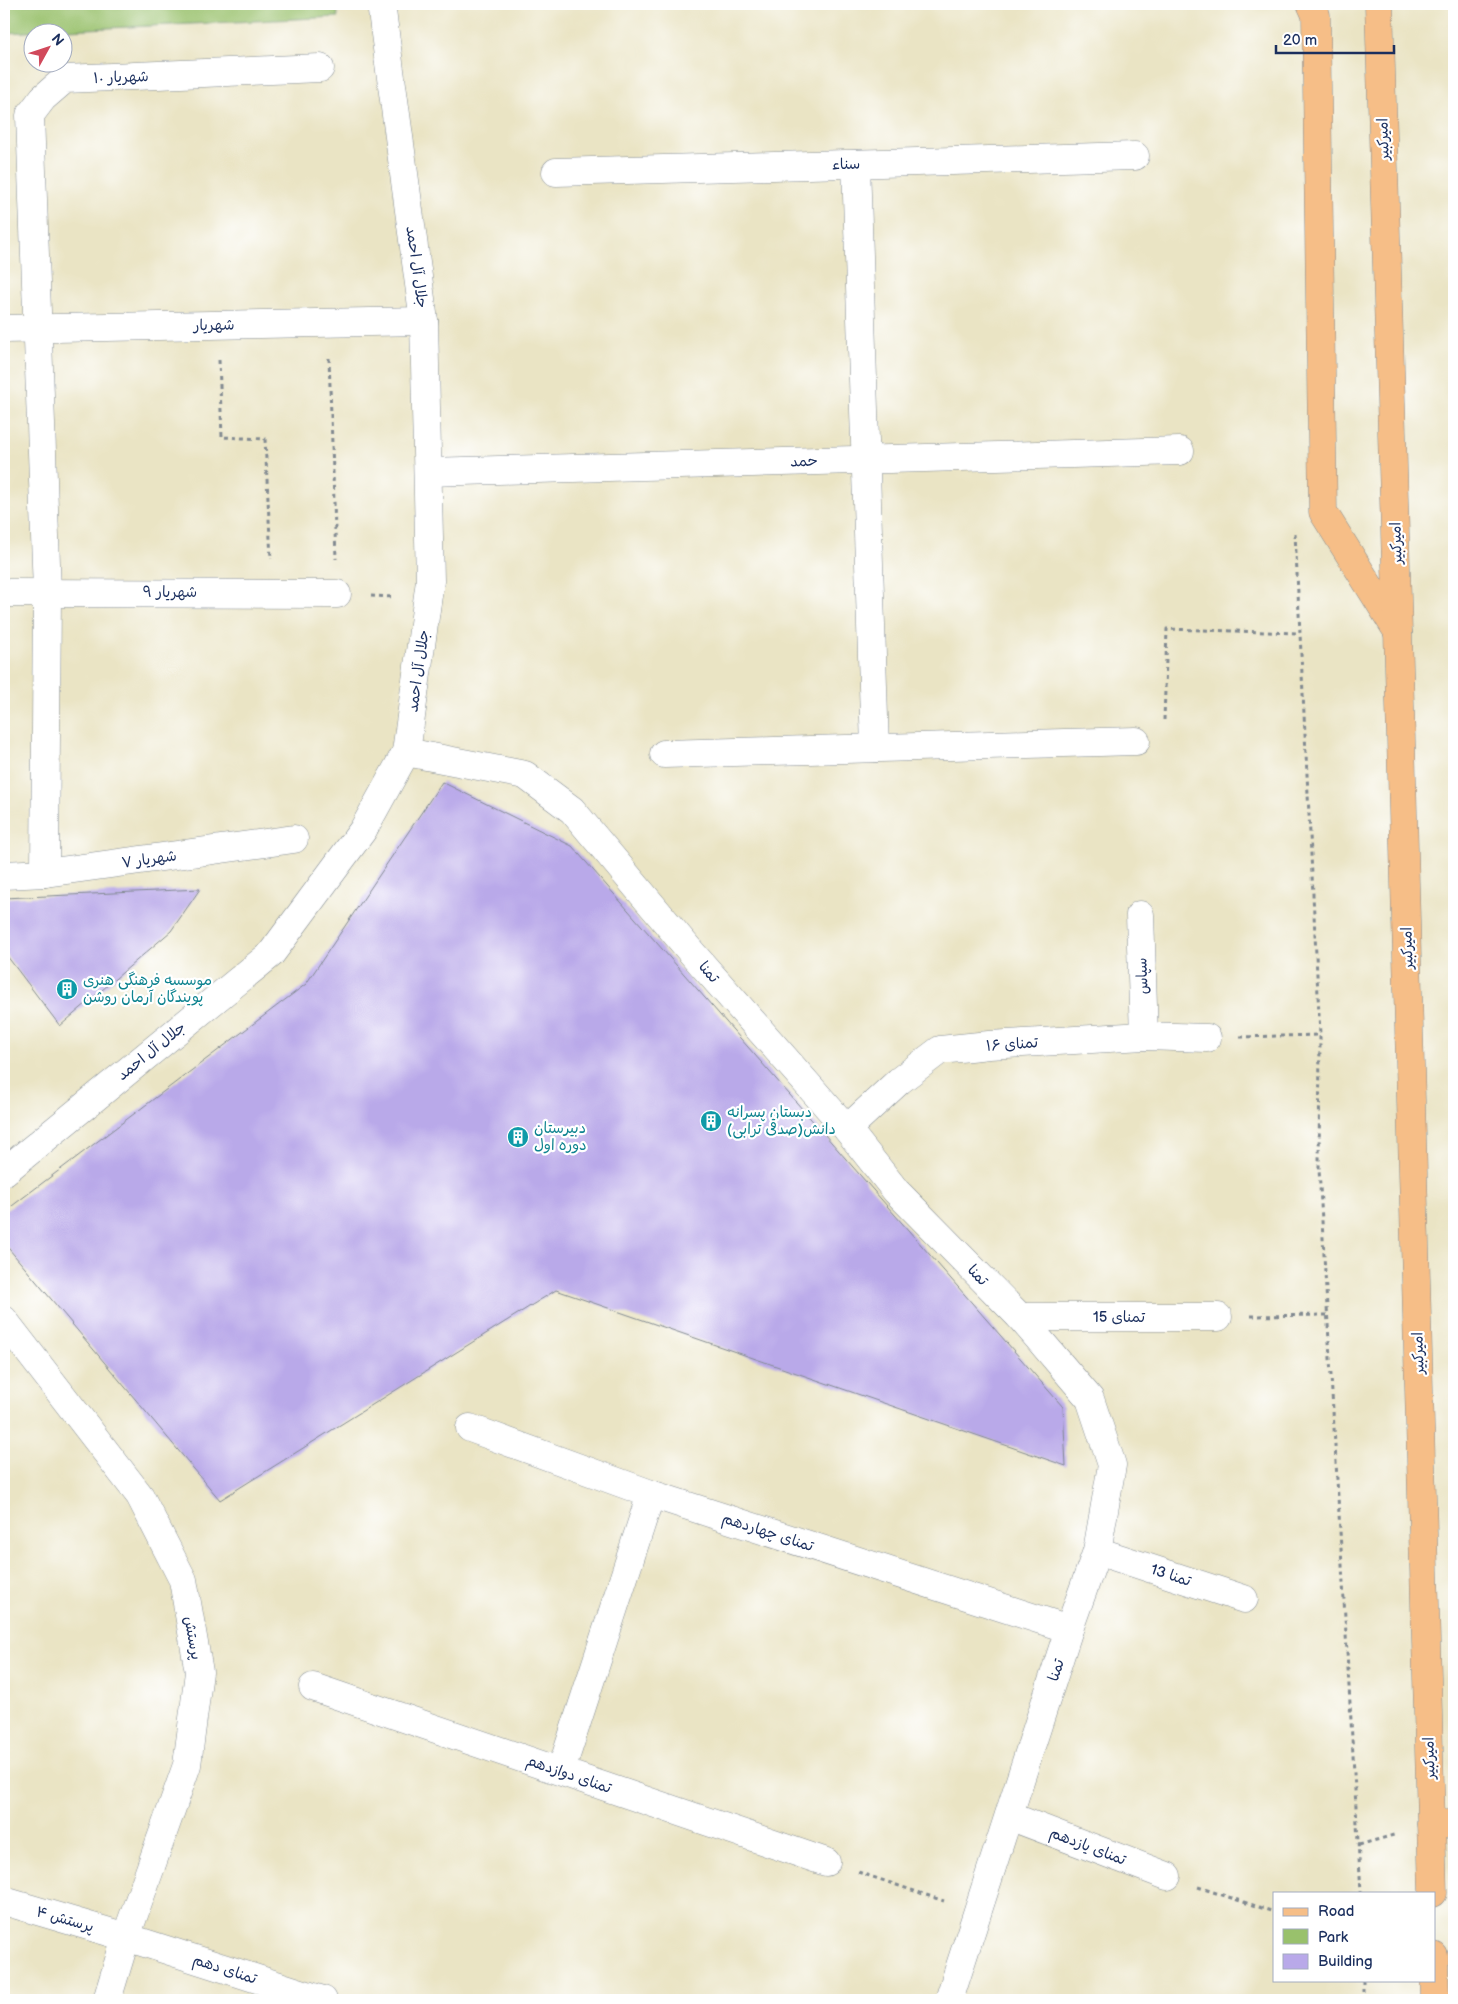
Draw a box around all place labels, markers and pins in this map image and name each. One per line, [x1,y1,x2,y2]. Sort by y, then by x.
place label: موسسه فرهنگی هنری پویندگان آرمان روشن [83,971,212,1007]
building icon: موسسه فرهنگی هنری پویندگان آرمان روشن [55,977,79,1001]
place label: دبستان پسرانه دانش(صدقی ترابی) [727,1103,836,1139]
building icon: دبستان پسرانه دانش(صدقی ترابی) [699,1109,723,1133]
place label: دبیرستان دوره اول [534,1119,587,1155]
building icon: دبیرستان دوره اول [506,1125,530,1149]

